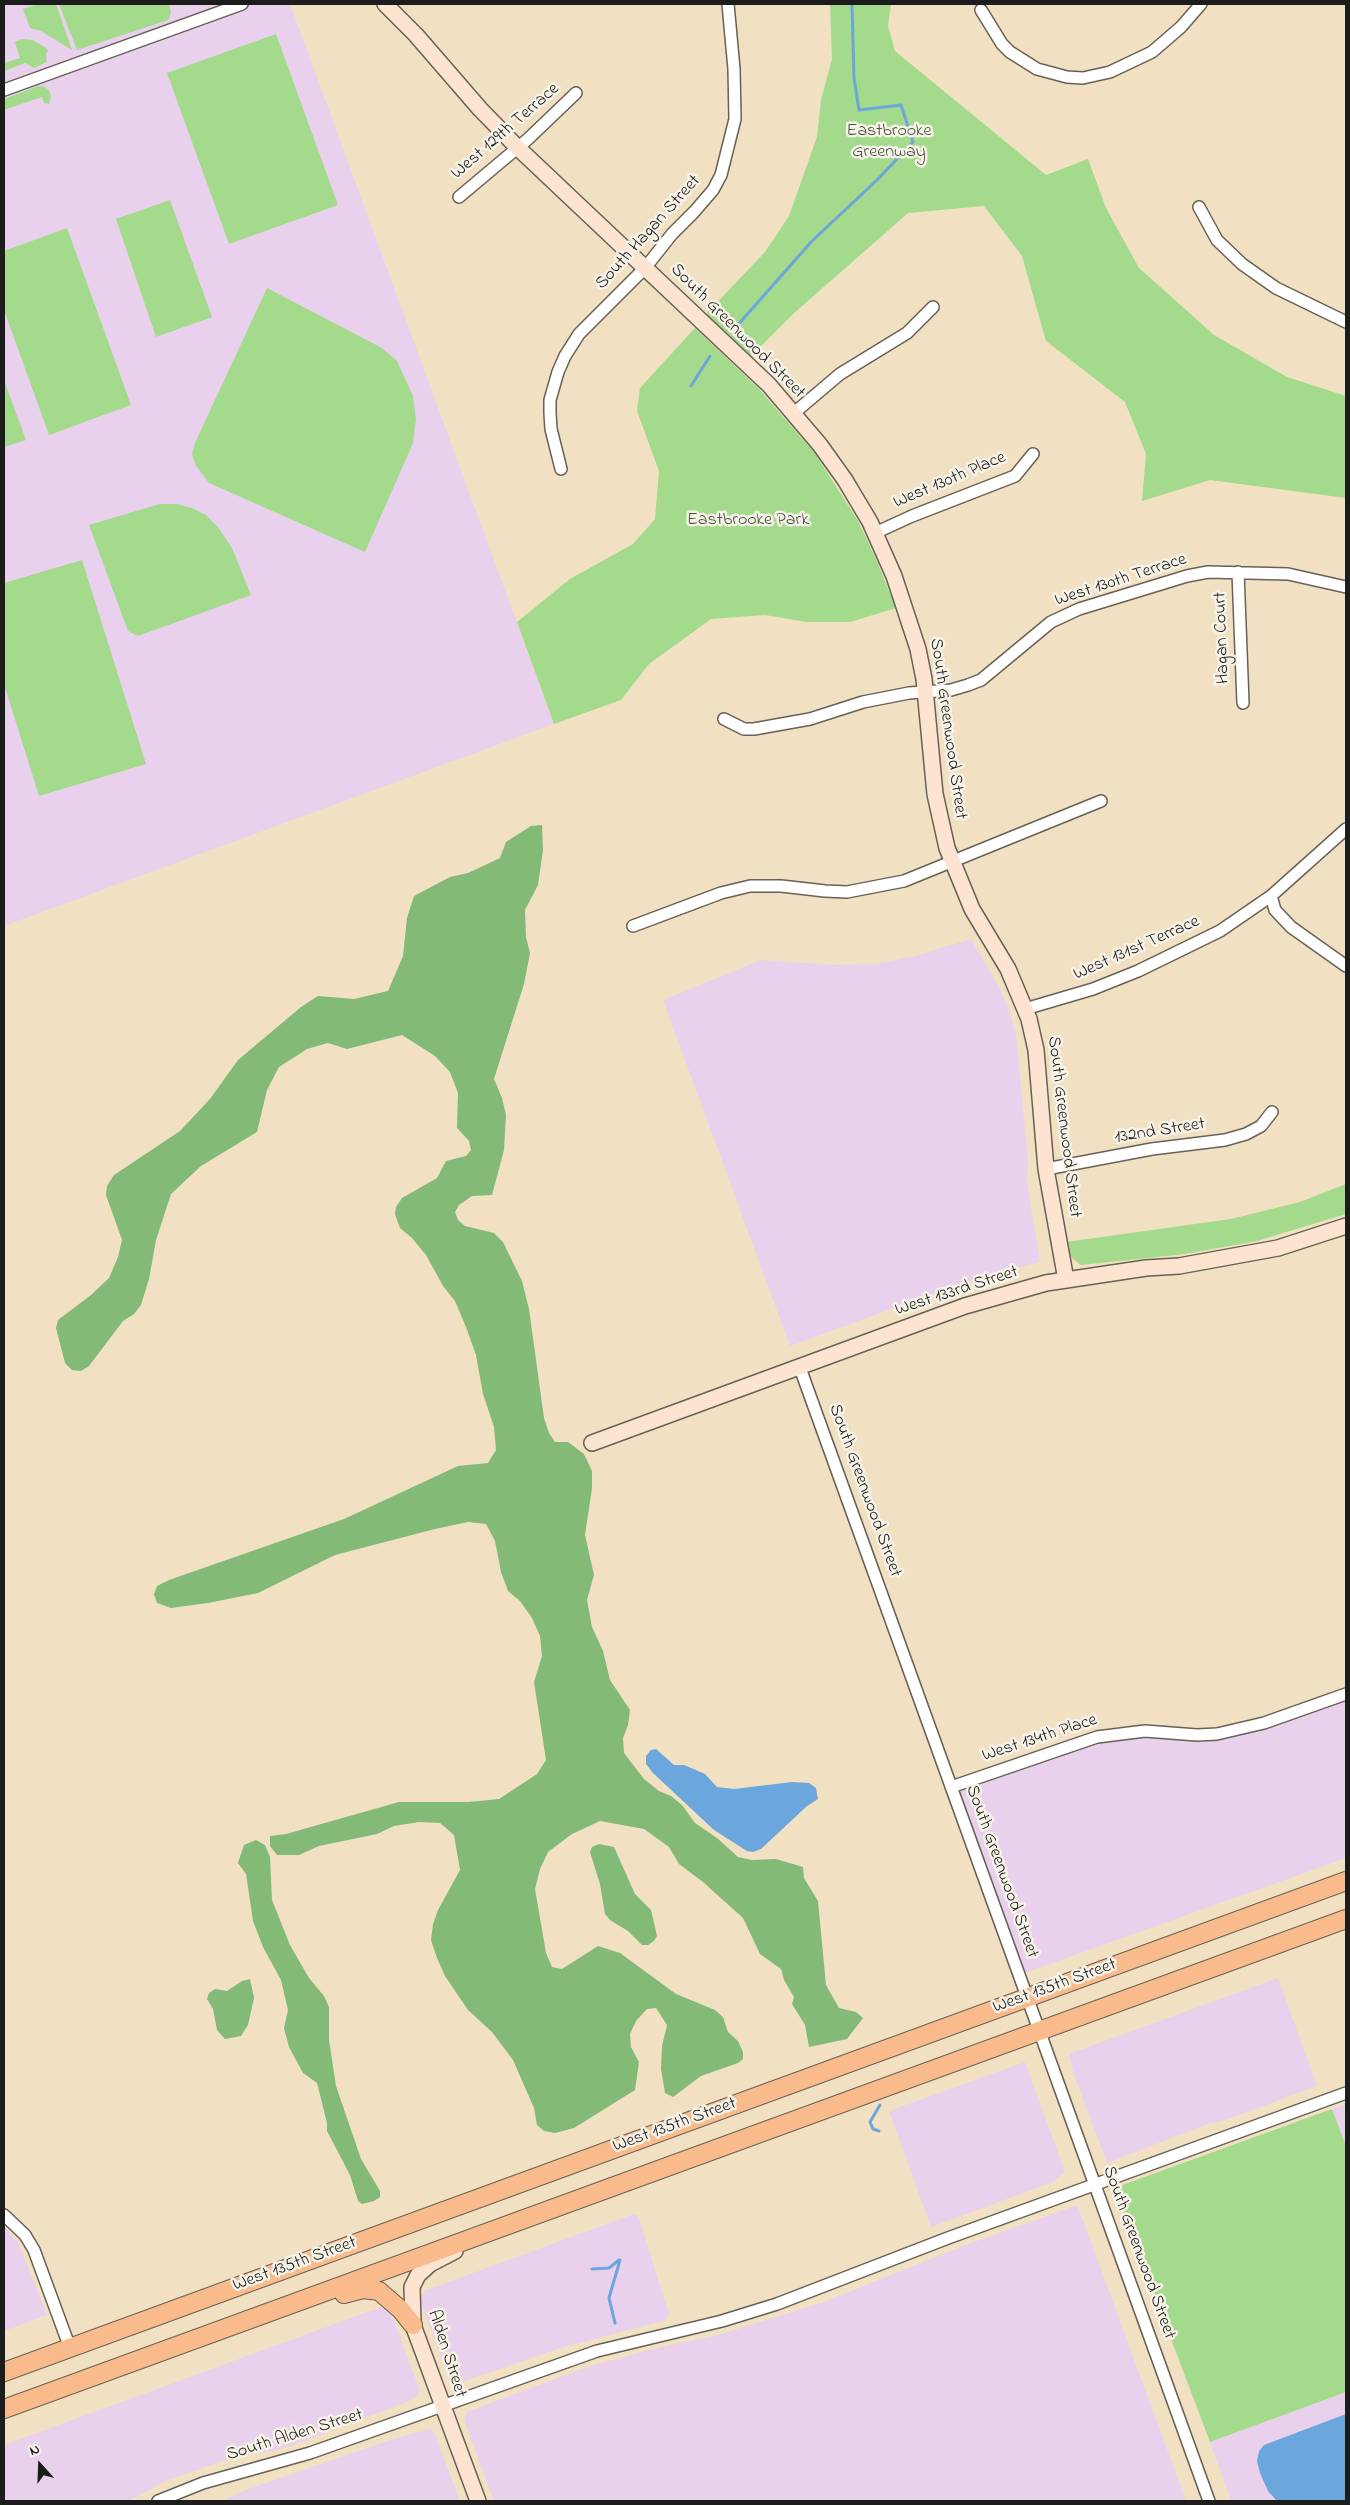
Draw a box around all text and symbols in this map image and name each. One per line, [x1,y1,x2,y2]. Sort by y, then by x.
street label: West 129th Terrace [448,79,564,185]
park label: Eastbrooke Greenway [846,121,932,163]
street label: South Hagan Street [592,171,706,295]
street label: South Greenwood Street [665,260,809,404]
street label: West 130th Place [891,448,1009,514]
park label: Eastbrooke Park [687,510,809,532]
street label: West 130th Terrace [1052,550,1190,612]
street label: Hagan Court [1211,591,1235,685]
street label: South Greenwood Street [924,637,970,821]
street label: West 131st Terrace [1071,912,1203,986]
street label: South Greenwood Street [1041,1035,1085,1219]
street label: 132nd Street [1113,1114,1207,1150]
street label: West 133rd Street [893,1262,1021,1322]
street label: South Greenwood Street [823,1402,905,1580]
street label: West 134th Place [980,1710,1100,1768]
street label: South Greenwood Street [960,1783,1042,1961]
street label: West 135th Street [990,1955,1120,2019]
street label: West 135th Street [610,2094,740,2158]
street label: South Greenwood Street [1097,2164,1179,2342]
street label: West 135th Street [230,2233,360,2297]
street label: Alden Street [422,2307,470,2401]
street label: South Alden Street [224,2405,366,2467]
text: N [27,2439,43,2462]
north arrow [15,2440,65,2490]

